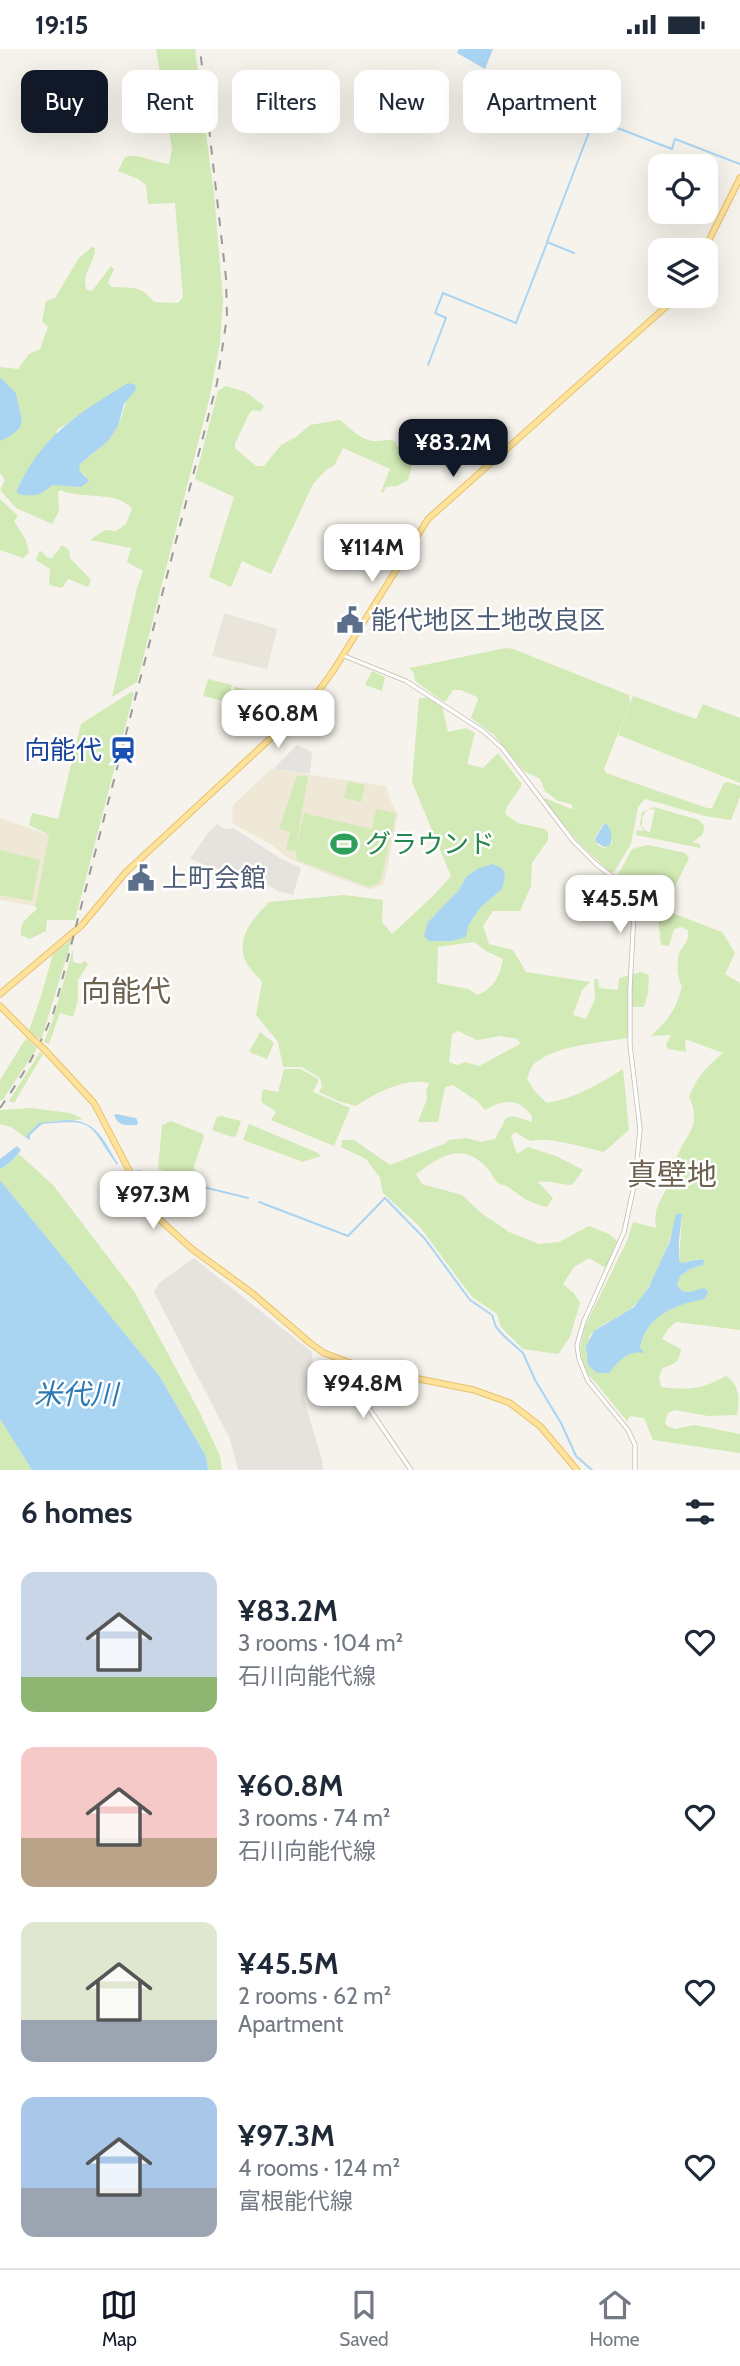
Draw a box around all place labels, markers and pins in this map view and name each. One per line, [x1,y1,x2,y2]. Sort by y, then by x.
pin: ¥83.2M [396,419,510,479]
pin: ¥114M [323,525,421,584]
place label: 能代地区土地改良区 [371,604,605,636]
public building icon: 能代地区土地改良区 [335,605,365,635]
pin: ¥60.8M [221,691,335,750]
place label: 向能代 [24,734,102,766]
station icon: 向能代 [108,735,138,765]
place label: グラウンド [365,828,495,860]
sports icon: グラウンド [329,829,359,859]
place label: 上町会館 [162,862,266,894]
public building icon: 上町会館 [126,863,156,893]
pin: ¥45.5M [563,875,677,935]
pin: ¥97.3M [96,1171,210,1231]
pin: ¥94.8M [306,1361,420,1420]

